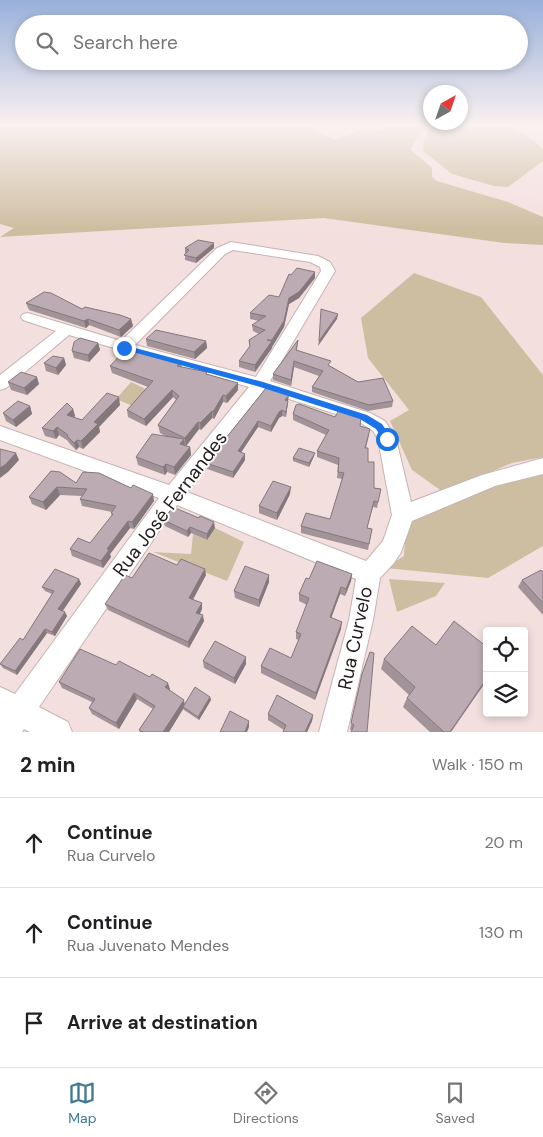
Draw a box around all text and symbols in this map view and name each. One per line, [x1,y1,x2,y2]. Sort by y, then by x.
search box [15,15,528,70]
icon: search [33,29,61,57]
text: Search here [73,30,178,55]
north arrow [423,85,468,130]
route end [113,337,136,360]
street label: Rua José Fernandes [107,426,233,582]
route start [376,428,399,451]
street label: Rua Curvelo [332,584,378,692]
map controls [483,627,528,717]
button: locate [483,627,528,672]
button: layers [483,672,528,717]
text: 2 min [20,751,76,779]
text: Walk · 150 m [432,754,523,775]
text: Continue [67,820,153,845]
icon: ahead [20,829,48,857]
text: 20 m [484,832,523,853]
text: Rua Curvelo [67,845,155,866]
text: Continue [67,910,153,935]
icon: ahead [20,919,48,947]
text: 130 m [479,922,523,943]
text: Rua Juvenato Mendes [67,935,229,956]
icon: arrive [20,1009,48,1037]
text: Arrive at destination [67,1010,258,1035]
tab: Map [68,1079,96,1127]
tab: Directions [233,1079,299,1127]
tab: Saved [435,1079,475,1127]

